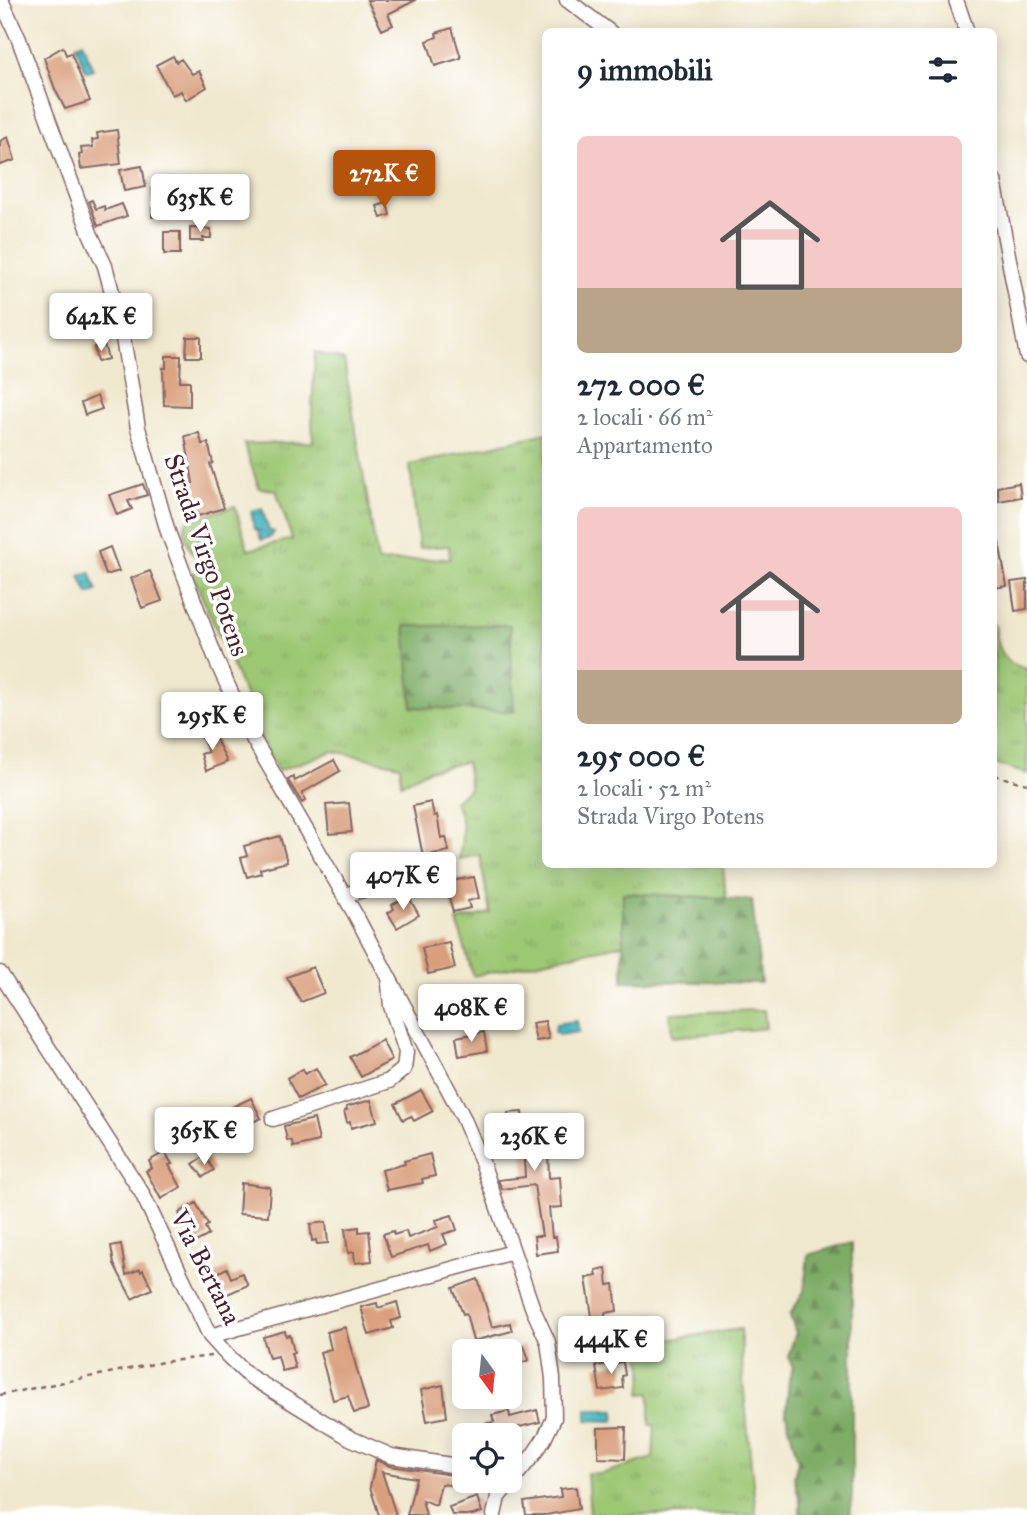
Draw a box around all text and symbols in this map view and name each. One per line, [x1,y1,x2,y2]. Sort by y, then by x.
icon: filters [924,51,962,89]
text: 9 immobili [577,52,713,88]
pin: 272K € [327,150,441,210]
text: 272K € [349,159,419,187]
pin: 635K € [143,174,257,234]
icon: home [707,182,833,308]
text: 635K € [167,183,233,211]
pin: 642K € [44,294,158,353]
text: 642K € [65,302,137,330]
text: 272 000 € [577,367,705,403]
text: 2 locali · 66 m² [577,403,713,431]
text: Appartamento [577,431,713,459]
street label: Strada Virgo Potens [157,450,257,660]
icon: home [707,553,833,679]
pin: 295K € [155,692,269,752]
text: 295K € [177,701,247,729]
text: 295 000 € [577,738,705,774]
text: 2 locali · 52 m² [577,774,711,802]
text: Strada Virgo Potens [577,802,764,830]
pin: 407K € [346,852,460,912]
text: 407K € [366,861,440,889]
pin: 408K € [414,984,528,1044]
text: 408K € [434,993,508,1021]
pin: 365K € [147,1108,261,1167]
pin: 236K € [477,1114,591,1173]
text: 365K € [171,1116,237,1144]
text: 236K € [500,1122,568,1150]
street label: Via Bertana [163,1203,249,1330]
pin: 444K € [554,1316,668,1376]
text: 444K € [574,1325,648,1353]
north arrow [452,1339,522,1409]
map controls [452,1339,522,1493]
button: locate [452,1423,522,1493]

